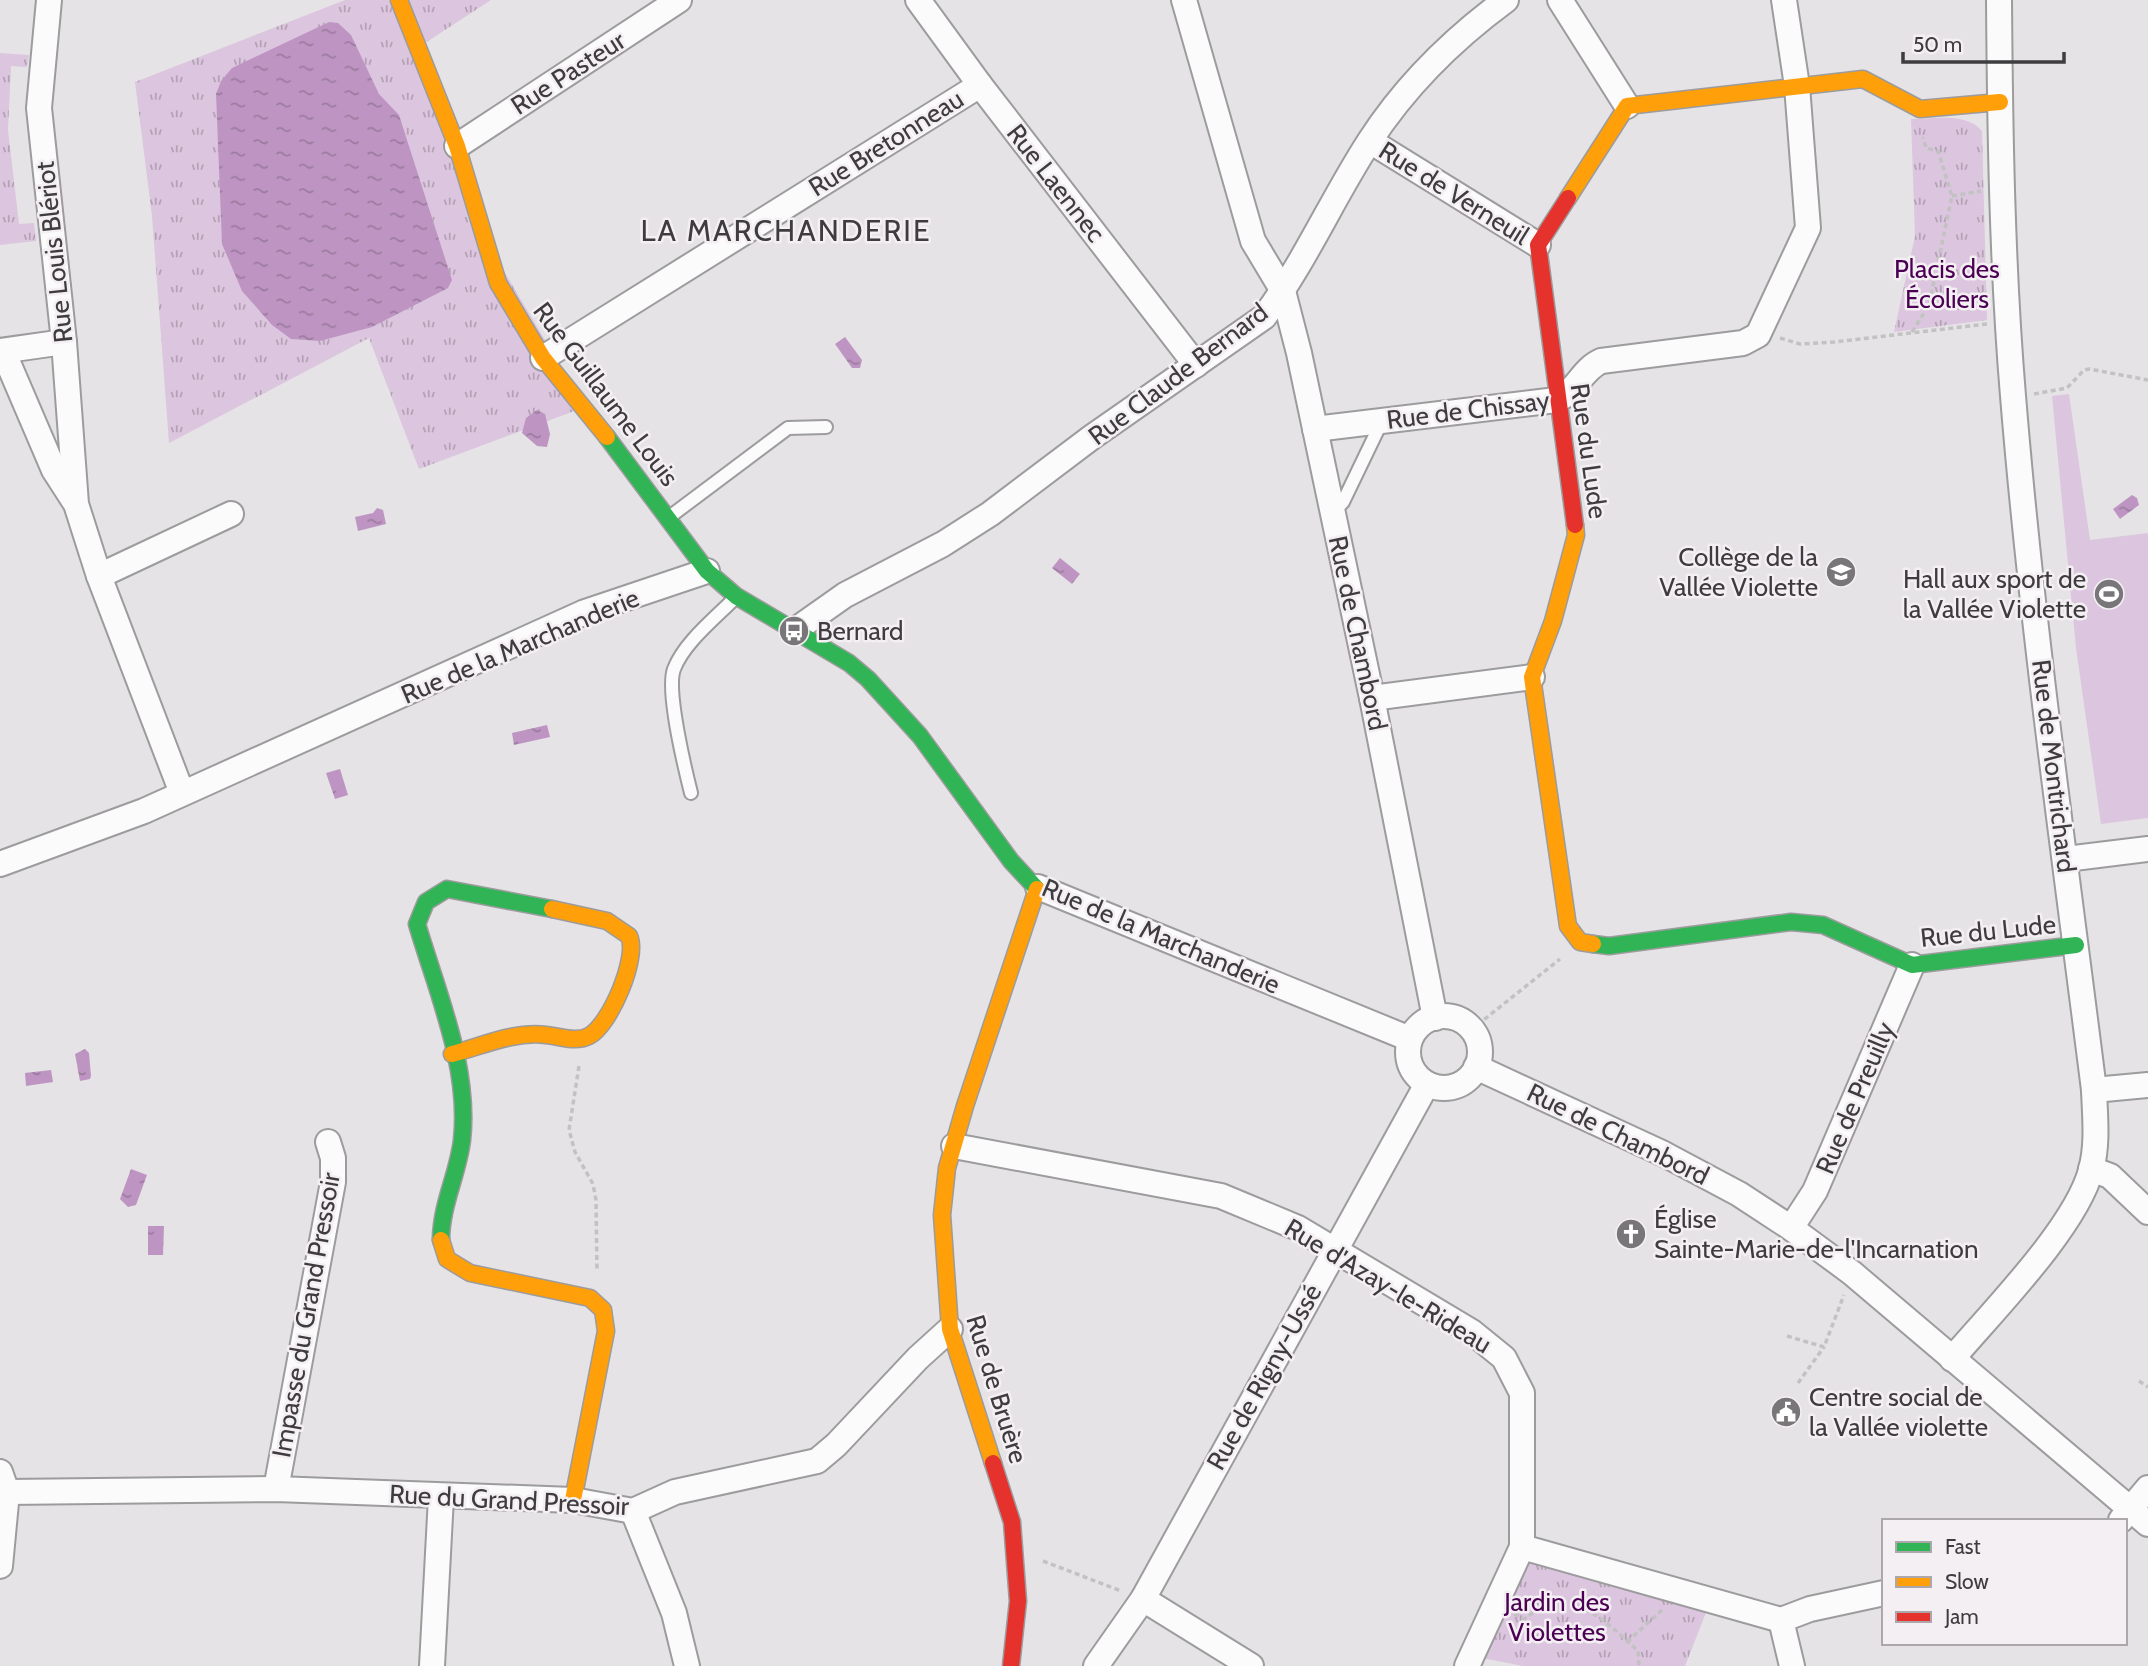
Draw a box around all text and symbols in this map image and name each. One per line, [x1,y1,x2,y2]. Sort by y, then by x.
scale bar [1903,21,2064,65]
street label: Rue Pasteur [505,24,632,122]
text: 50 m [1913,32,1962,57]
street label: Rue Bretonneau [803,83,969,203]
street label: Rue Laennec [1000,118,1112,249]
street label: Rue de Verneuil [1373,134,1535,252]
street label: Rue Louis Blériot [29,159,79,344]
district label: LA MARCHANDERIE [640,212,932,249]
park label: Placis des Écoliers [1894,253,2000,315]
street label: Rue Guillaume Louis [526,296,686,492]
street label: Rue Claude Bernard [1082,296,1274,452]
street label: Rue du Lude [1564,381,1614,521]
street label: Rue de Chissay [1385,384,1551,436]
street label: Rue de Chambord [1322,533,1394,733]
place label: Collège de la Vallée Violette [1659,541,1819,603]
school or university icon: Collège de la Vallée Violette [1824,555,1858,589]
place label: Hall aux sport de la Vallée Violette [1903,563,2086,625]
sports icon: Hall aux sport de la Vallée Violette [2092,577,2126,611]
street label: Rue de la Marchanderie [396,581,644,711]
bus stop icon: Bernard [777,614,811,648]
place label: Bernard [817,615,903,647]
street label: Rue de Montrichard [2025,658,2083,874]
street label: Rue de la Marchanderie [1037,871,1285,1001]
street label: Rue du Lude [1919,908,2057,954]
street label: Rue de Preuilly [1809,1017,1901,1179]
street label: Rue de Chambord [1522,1076,1714,1192]
street label: Impasse du Grand Pressoir [265,1169,347,1460]
place label: Église Sainte-Marie-de-l'Incarnation [1654,1203,1978,1265]
street label: Rue d'Azay-le-Rideau [1279,1212,1497,1360]
church icon: Église Sainte-Marie-de-l'Incarnation [1614,1217,1648,1251]
street label: Rue de Rigny-Ussé [1200,1279,1328,1475]
street label: Rue de Bruère [959,1311,1035,1467]
place label: Centre social de la Vallée violette [1809,1381,1988,1443]
public building icon: Centre social de la Vallée violette [1769,1395,1803,1429]
street label: Rue du Grand Pressoir [388,1478,631,1522]
legend [1882,1519,2127,1645]
text: Fast [1945,1534,1981,1559]
text: Slow [1945,1569,1989,1594]
park label: Jardin des Violettes [1503,1586,1610,1648]
text: Jam [1944,1604,1979,1629]

